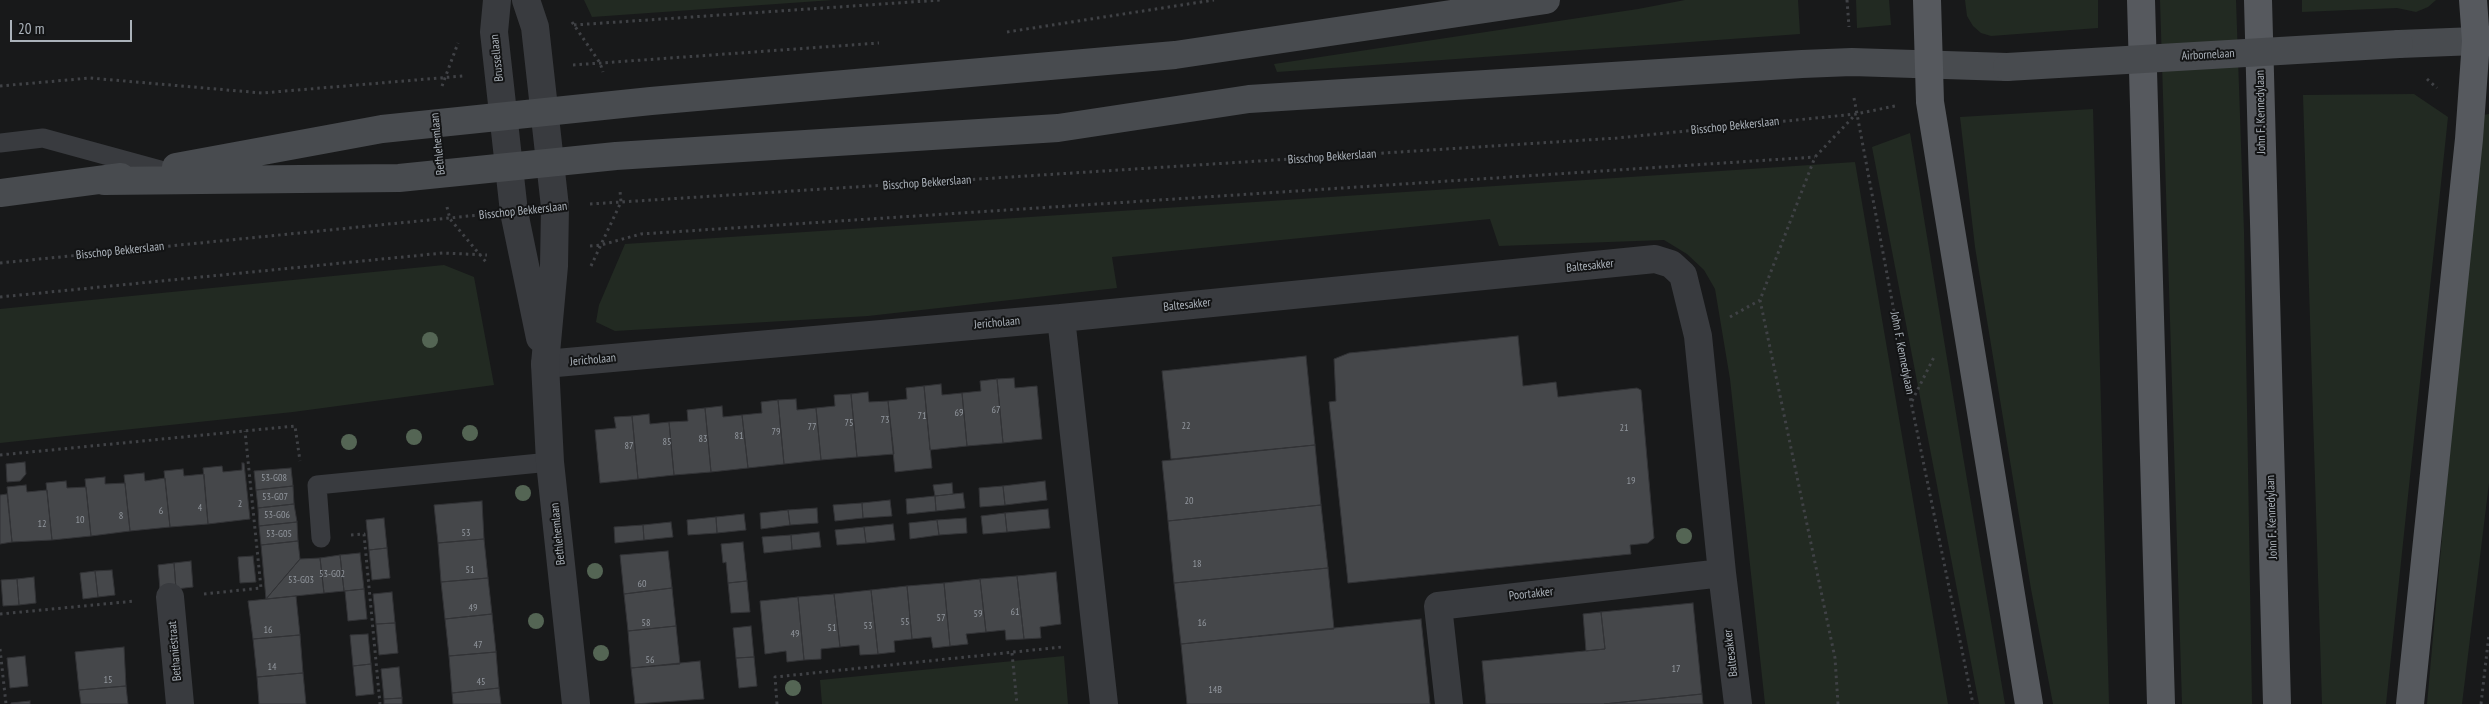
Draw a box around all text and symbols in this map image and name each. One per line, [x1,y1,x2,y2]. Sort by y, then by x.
scale bar [12,10,135,42]
text: 20 m [18,19,44,38]
street label: Brussellaan [487,34,507,82]
street label: Airbornelaan [2181,46,2235,64]
street label: John F. Kennedylaan [2253,70,2269,154]
street label: Bethlehemlaan [428,112,448,176]
street label: Bisschop Bekkerslaan [1690,114,1780,138]
street label: Bisschop Bekkerslaan [1287,147,1377,167]
street label: Bisschop Bekkerslaan [882,173,972,193]
street label: Bisschop Bekkerslaan [478,199,568,223]
street label: Bisschop Bekkerslaan [75,239,165,263]
street label: Baltesakker [1566,256,1614,276]
street label: Baltesakker [1163,295,1211,315]
street label: John F. Kennedylaan [1887,310,1917,396]
street label: Jericholaan [973,314,1021,332]
street label: Jericholaan [569,351,617,369]
house number: 67 [992,404,1000,416]
house number: 69 [955,407,963,419]
house number: 71 [918,410,926,422]
house number: 73 [881,414,889,426]
house number: 75 [845,417,853,429]
house number: 22 [1182,420,1190,432]
house number: 77 [808,421,816,433]
house number: 21 [1620,422,1628,434]
house number: 79 [772,426,780,438]
house number: 81 [735,430,743,442]
house number: 83 [699,433,707,445]
house number: 85 [663,436,671,448]
house number: 87 [625,440,633,452]
house number: 53-G08 [261,472,287,484]
house number: 19 [1627,475,1635,487]
street label: John F. Kennedylaan [2263,475,2281,559]
house number: 53-G07 [262,491,288,503]
house number: 20 [1185,495,1193,507]
house number: 2 [238,498,242,510]
house number: 4 [198,502,202,514]
street label: Bethlehemlaan [548,502,568,566]
house number: 6 [159,505,163,517]
house number: 53-G06 [264,509,290,521]
house number: 8 [119,510,123,522]
house number: 10 [76,514,84,526]
house number: 12 [38,518,46,530]
house number: 53 [462,527,470,539]
house number: 53-G05 [266,528,292,540]
house number: 18 [1193,558,1201,570]
house number: 51 [466,564,474,576]
house number: 53-G02 [319,568,345,580]
house number: 53-G03 [288,574,314,586]
house number: 60 [638,578,646,590]
street label: Poortakker [1508,585,1554,603]
house number: 49 [469,602,477,614]
house number: 61 [1011,606,1019,618]
house number: 59 [974,608,982,620]
house number: 57 [937,612,945,624]
house number: 55 [901,616,909,628]
house number: 58 [642,617,650,629]
house number: 16 [1198,617,1206,629]
street label: Bethaniëstraat [165,620,185,682]
house number: 53 [864,620,872,632]
house number: 51 [828,622,836,634]
house number: 16 [264,624,272,636]
house number: 49 [791,628,799,640]
street label: Baltesakker [1721,628,1741,678]
house number: 47 [474,639,482,651]
house number: 56 [646,654,654,666]
house number: 14 [268,661,276,673]
house number: 17 [1672,663,1680,675]
house number: 15 [104,674,112,686]
house number: 45 [477,676,485,688]
house number: 14B [1208,684,1222,696]

